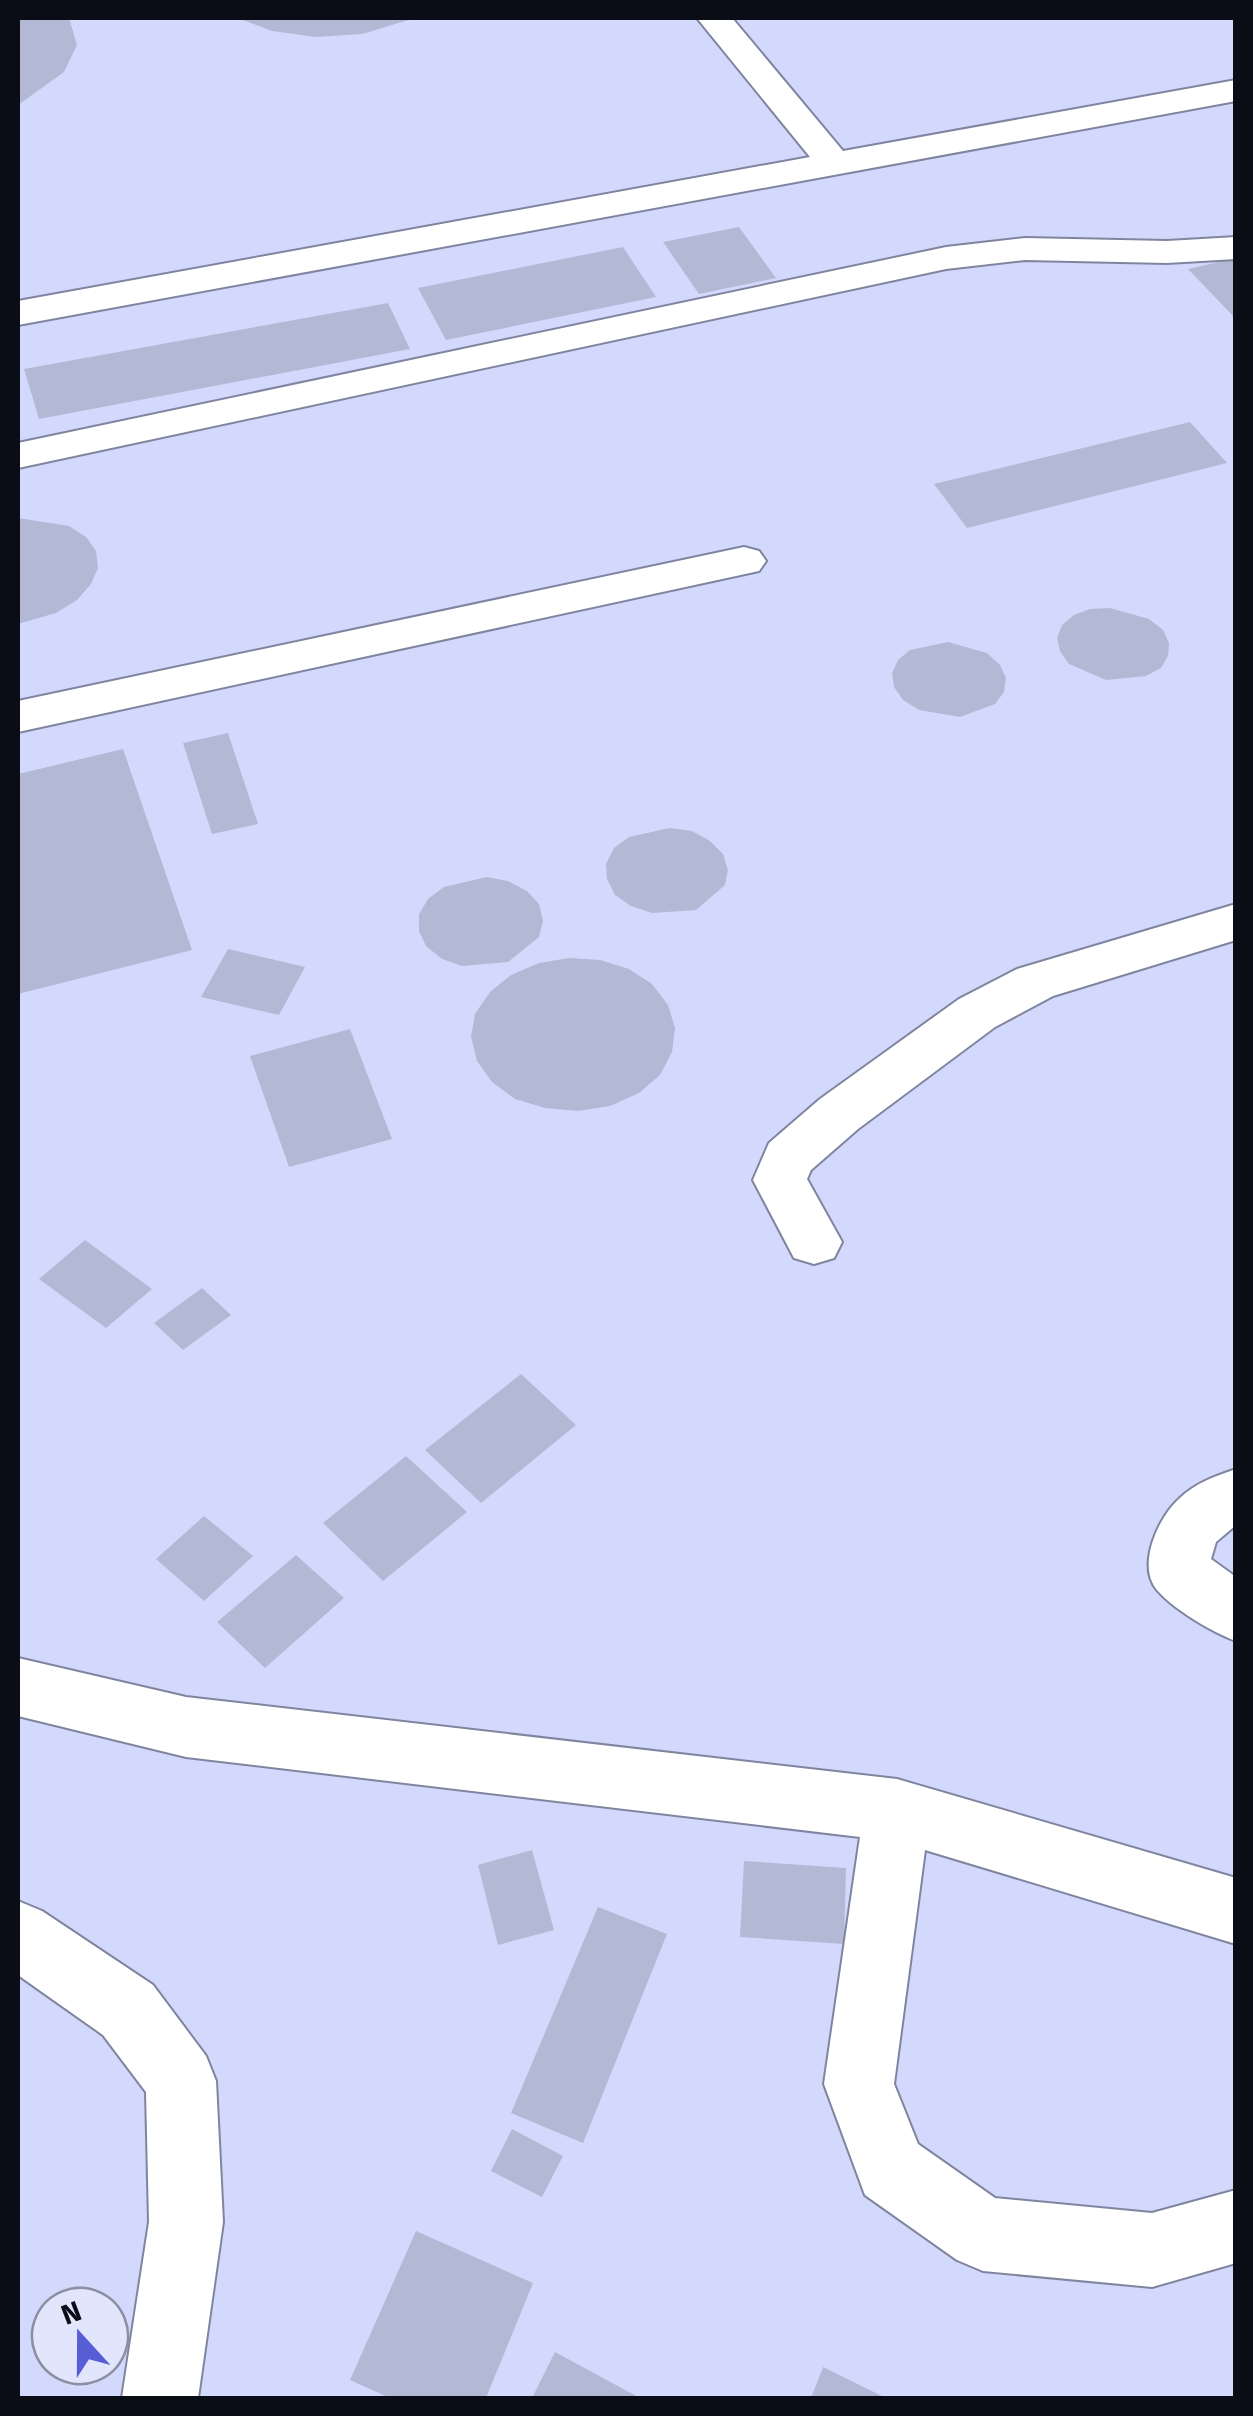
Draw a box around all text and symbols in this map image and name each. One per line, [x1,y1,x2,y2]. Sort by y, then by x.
north arrow [30,2286,130,2386]
text: N [57,2294,86,2332]

